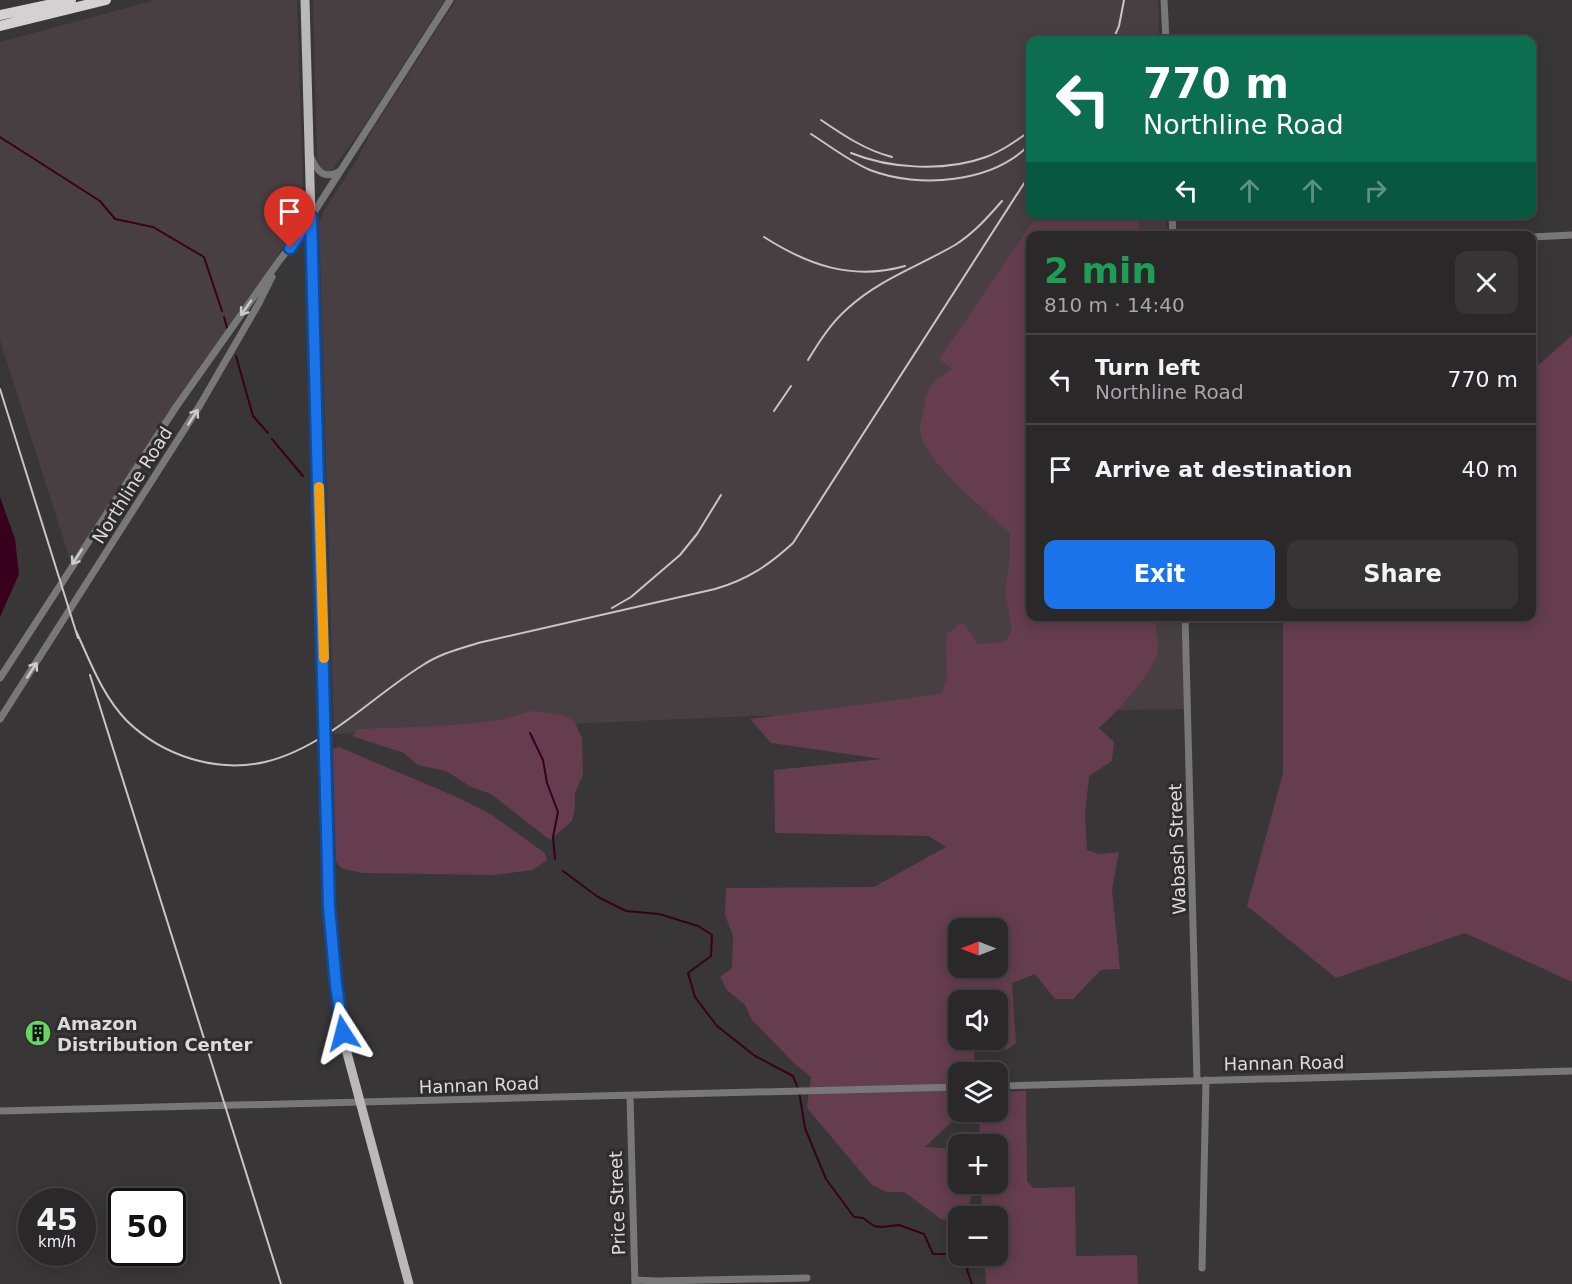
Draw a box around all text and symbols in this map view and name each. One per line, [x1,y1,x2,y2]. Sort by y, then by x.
text: 770 m [1143,59,1289,108]
icon: left [1044,60,1122,138]
text: Northline Road [1143,109,1344,140]
icon: left [1170,174,1203,207]
icon: ahead [1233,174,1266,207]
icon: ahead [1296,174,1329,207]
icon: right [1359,174,1392,207]
pin [264,186,315,248]
icon: arrive [273,195,306,228]
text: 2 min [1044,250,1157,291]
button: close [1455,251,1518,314]
text: 810 m · 14:40 [1044,293,1185,317]
one-way arrow [240,300,252,316]
text: Turn left [1095,355,1200,380]
icon: left [1044,363,1077,396]
text: 770 m [1448,367,1518,392]
text: Northline Road [1095,380,1244,404]
one-way arrow [187,409,199,426]
street label: Northline Road [88,423,176,547]
icon: arrive [1044,453,1077,486]
text: Arrive at destination [1095,457,1352,482]
text: 40 m [1462,457,1518,482]
button: Exit [1044,540,1275,609]
button: Share [1287,540,1518,609]
one-way arrow [71,548,83,564]
one-way arrow [26,662,38,679]
street label: Wabash Street [1164,783,1190,915]
north arrow [948,918,1008,978]
map controls [948,918,1008,1266]
button: sound [948,990,1008,1050]
position arrow [311,1001,375,1065]
place label: Amazon Distribution Center [57,1013,252,1055]
building icon: Amazon Distribution Center [23,1018,53,1048]
street label: Hannan Road [1223,1051,1345,1075]
button: layers [948,1062,1008,1122]
street label: Hannan Road [418,1072,540,1098]
button: + [948,1134,1008,1194]
street label: Price Street [605,1151,629,1255]
speed limit sign: 50 [108,1188,186,1266]
text: 45 [36,1202,78,1237]
button: − [948,1206,1008,1266]
text: km/h [38,1233,76,1251]

